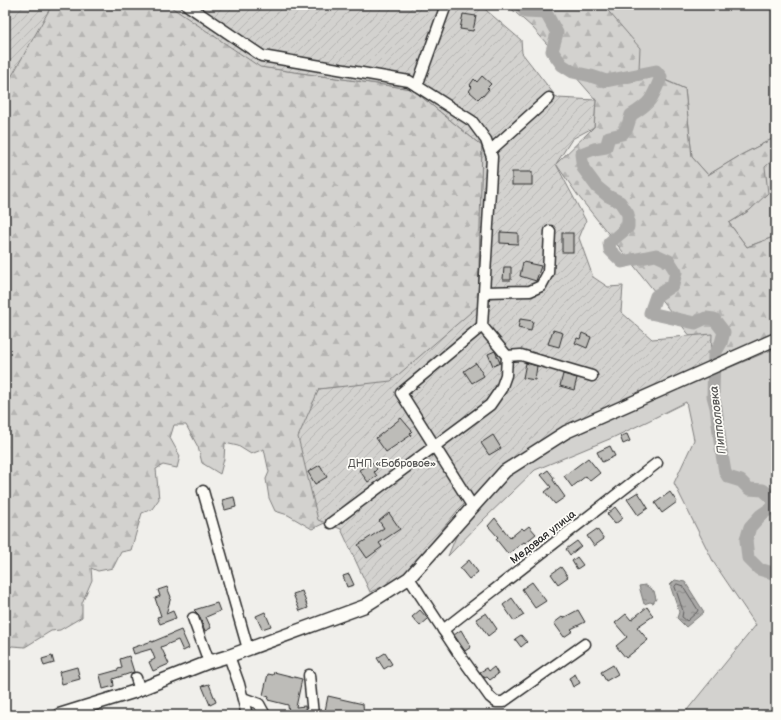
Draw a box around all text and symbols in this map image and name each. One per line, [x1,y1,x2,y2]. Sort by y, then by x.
water label: Пипполовка [706,385,730,455]
park label: ДНП «Бобровое» [348,457,436,470]
street label: Медовая улица [508,507,579,567]

